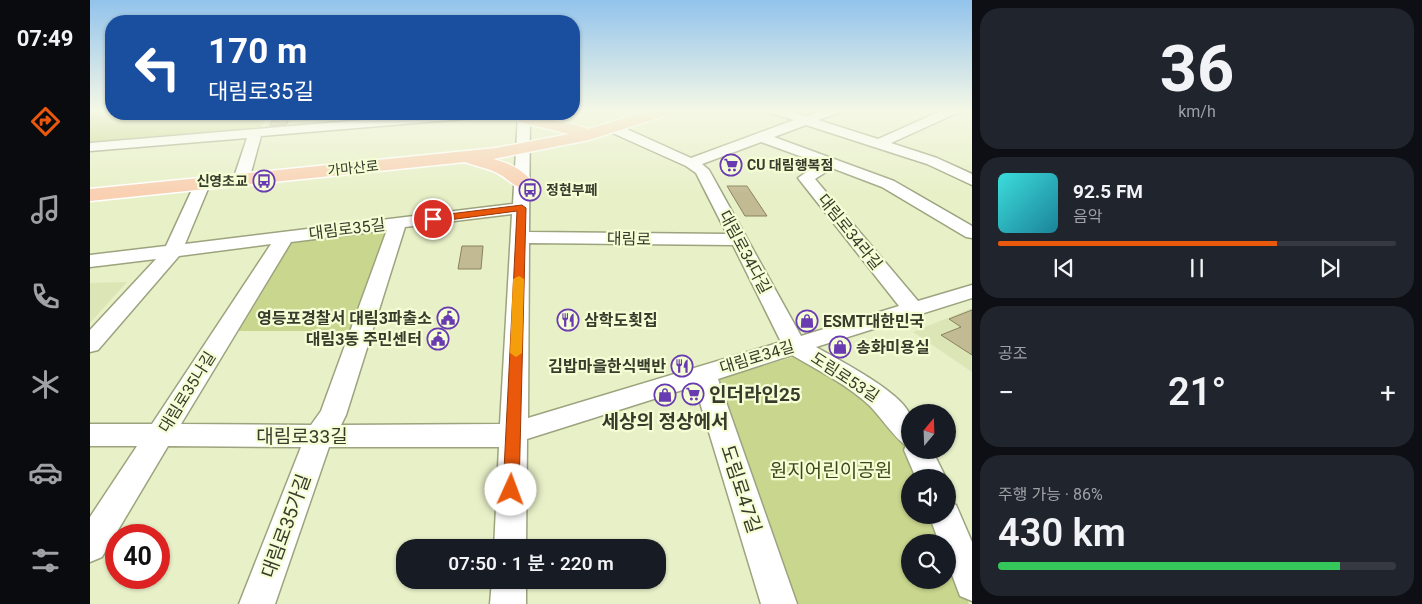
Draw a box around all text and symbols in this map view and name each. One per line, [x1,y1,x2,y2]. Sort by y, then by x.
text: 07:49 [17,26,73,51]
text: 170 m [208,31,307,72]
text: 36 [1160,31,1234,107]
icon: left [125,35,190,100]
text: 대림로35길 [208,79,314,104]
text: km/h [1178,102,1216,121]
icon: directions [28,104,63,139]
supermarket icon: CU 대림행복점 [719,153,743,177]
street label: 가마산로 [327,157,380,179]
place label: CU 대림행복점 [747,157,833,173]
bus stop icon: 신영초교 [252,169,276,193]
place label: 신영초교 [196,173,248,189]
bus stop icon: 정현부페 [518,178,542,202]
text: 92.5 FM [1073,180,1143,203]
place label: 정현부페 [546,182,598,198]
street label: 대림로34라길 [814,190,886,274]
icon: music [28,192,63,227]
pin [412,198,454,240]
icon: arrive [419,205,447,233]
street label: 대림로34다길 [715,207,775,297]
text: 음악 [1073,207,1102,226]
street label: 대림로35길 [308,215,386,243]
street label: 대림로 [607,229,652,249]
icon: previous [1050,254,1078,282]
icon: pause [1183,254,1211,282]
icon: next [1316,254,1344,282]
icon: phone [28,279,63,314]
public building icon: 영등포경찰서 대림3파출소 [436,306,460,330]
restaurant icon: 삼학도횟집 [556,308,580,332]
place label: 영등포경찰서 대림3파출소 [257,309,432,328]
shop icon: ESMT대한민국 [795,309,819,333]
place label: 삼학도횟집 [584,311,658,330]
place label: ESMT대한민국 [823,312,924,331]
public building icon: 대림3동 주민센터 [426,327,450,351]
place label: 대림3동 주민센터 [306,330,422,349]
shop icon: 송화미용실 [828,335,852,359]
street label: 대림로34길 [717,337,797,377]
place label: 송화미용실 [856,338,930,357]
text: 공조 [998,344,1027,363]
street label: 대림로35나길 [155,348,219,436]
street label: 도림로53길 [808,348,882,406]
restaurant icon: 김밥마을한식백반 [670,354,694,378]
place label: 김밥마을한식백반 [548,357,666,376]
icon: climate [28,367,63,402]
text: 21° [1168,370,1226,414]
text: − [998,376,1014,409]
text: + [1380,376,1396,409]
supermarket icon: 인더라인25 [681,382,705,406]
shop icon: 세상의 정상에서 [653,383,677,407]
place label: 인더라인25 [709,383,801,406]
north arrow [901,404,956,459]
map controls [901,404,956,589]
place label: 세상의 정상에서 [601,410,729,433]
street label: 대림로33길 [256,425,348,448]
street label: 도림로47길 [716,442,766,536]
icon: car [28,455,63,490]
park label: 원지어린이공원 [770,459,892,482]
position arrow [484,463,536,515]
button: sound [901,469,956,524]
street label: 대림로35가길 [257,471,315,581]
text: 주행 가능 · 86% [998,485,1103,504]
text: 430 km [998,511,1126,555]
speed limit sign: 40 [105,524,170,589]
button: search [901,534,956,589]
icon: filters [28,543,63,578]
text: 07:50 · 1 분 · 220 m [448,552,614,575]

